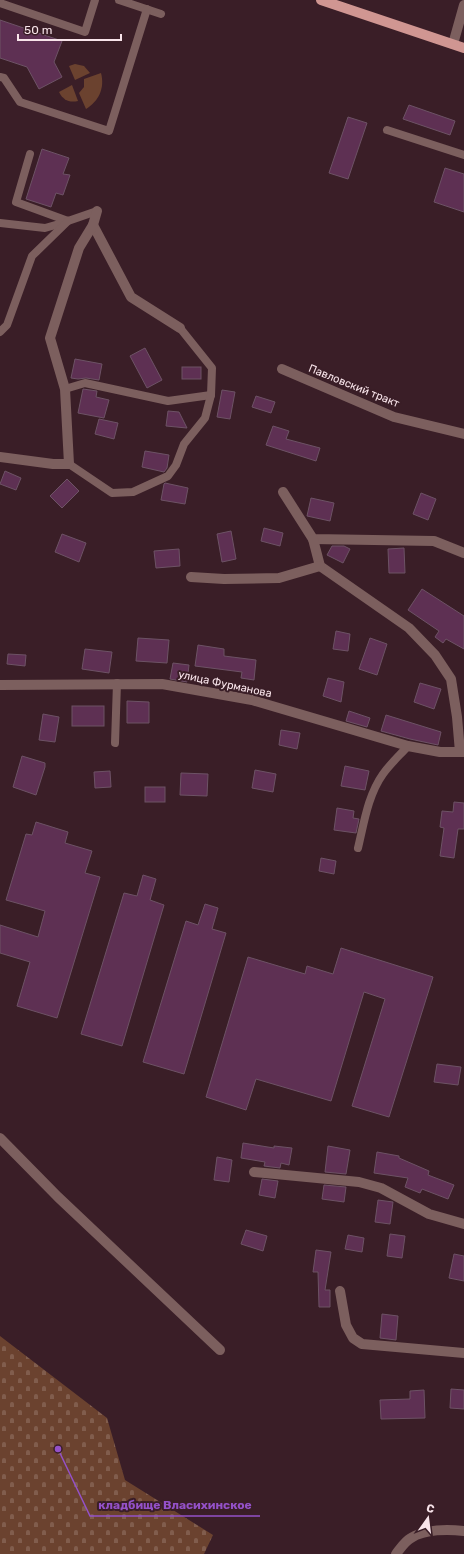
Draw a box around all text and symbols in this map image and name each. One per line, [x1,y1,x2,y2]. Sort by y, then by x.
scale bar [18,16,121,42]
text: 50 m [24,23,52,37]
street label: Павловский тракт [307,362,402,410]
street label: улица Фурманова [177,668,273,700]
callout: кладбище Власихинское [90,1492,260,1516]
text: кладбище Власихинское [98,1498,252,1512]
north arrow [408,1498,448,1538]
text: С [425,1502,436,1516]

